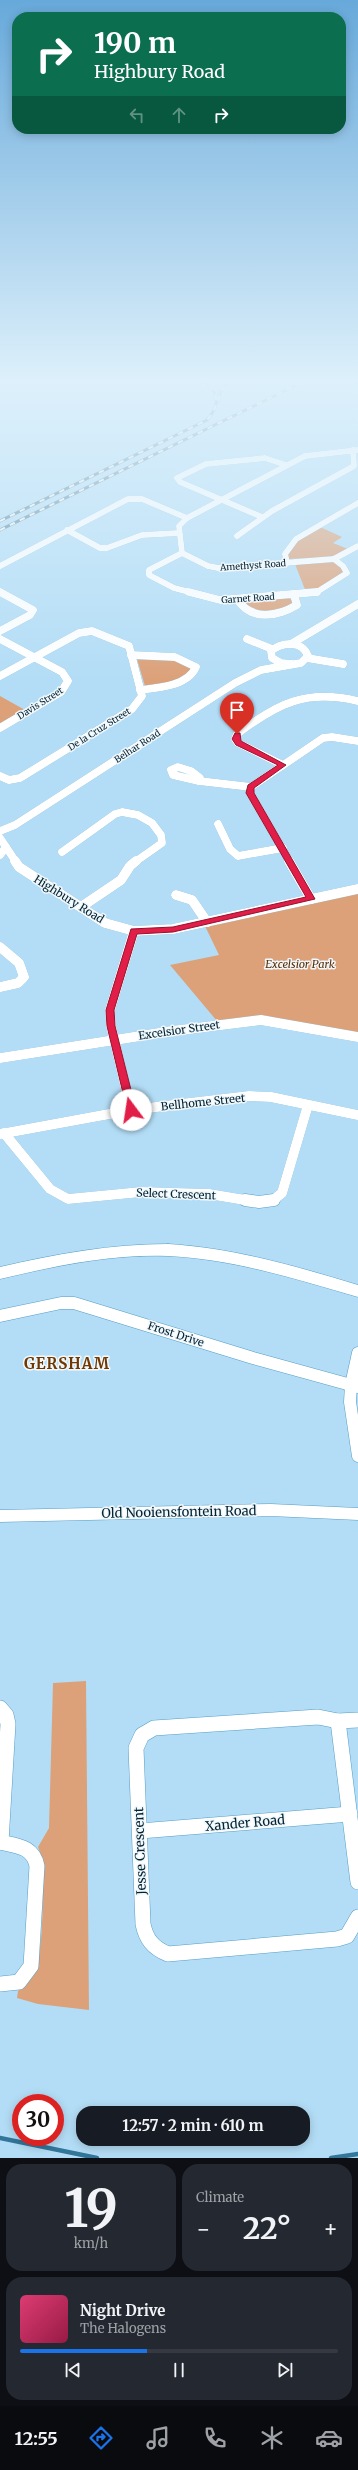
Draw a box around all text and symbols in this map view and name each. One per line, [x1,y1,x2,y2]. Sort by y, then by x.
text: 190 m [94,25,176,61]
icon: right [28,28,80,80]
text: Highbury Road [94,60,225,83]
icon: left [126,104,148,126]
icon: ahead [168,104,190,126]
icon: right [210,104,232,126]
street label: Amethyst Road [219,557,287,573]
street label: Garnet Road [221,591,276,605]
street label: Davis Street [15,684,65,721]
pin [220,693,254,734]
icon: arrive [226,699,248,721]
street label: De la Cruz Street [66,705,133,753]
street label: Belhar Road [112,727,162,765]
street label: Highbury Road [31,872,107,926]
park label: Excelsior Park [265,957,335,971]
street label: Excelsior Street [137,1017,221,1043]
position arrow [110,1089,152,1131]
street label: Bellhome Street [160,1091,246,1113]
street label: Select Crescent [136,1186,217,1202]
street label: Frost Drive [146,1318,206,1350]
district label: GERSHAM [24,1354,110,1373]
street label: Old Nooiensfontein Road [101,1502,257,1522]
street label: Jesse Crescent [130,1807,150,1896]
street label: Xander Road [204,1811,286,1835]
speed limit sign: 30 [12,2094,64,2146]
text: 12:57 · 2 min · 610 m [122,2116,264,2135]
text: 19 [64,2176,118,2241]
text: Climate [196,2189,244,2206]
text: 22° [243,2209,291,2247]
text: − [196,2215,211,2243]
text: + [323,2215,338,2243]
text: km/h [74,2235,108,2252]
text: Night Drive [80,2301,165,2320]
text: The Halogens [80,2320,166,2337]
icon: previous [62,2359,84,2381]
icon: pause [168,2359,190,2381]
icon: next [274,2359,296,2381]
icon: directions [87,2424,115,2452]
icon: music [144,2424,172,2452]
icon: phone [201,2424,229,2452]
icon: climate [258,2424,286,2452]
icon: car [315,2424,343,2452]
text: 12:55 [15,2427,58,2450]

